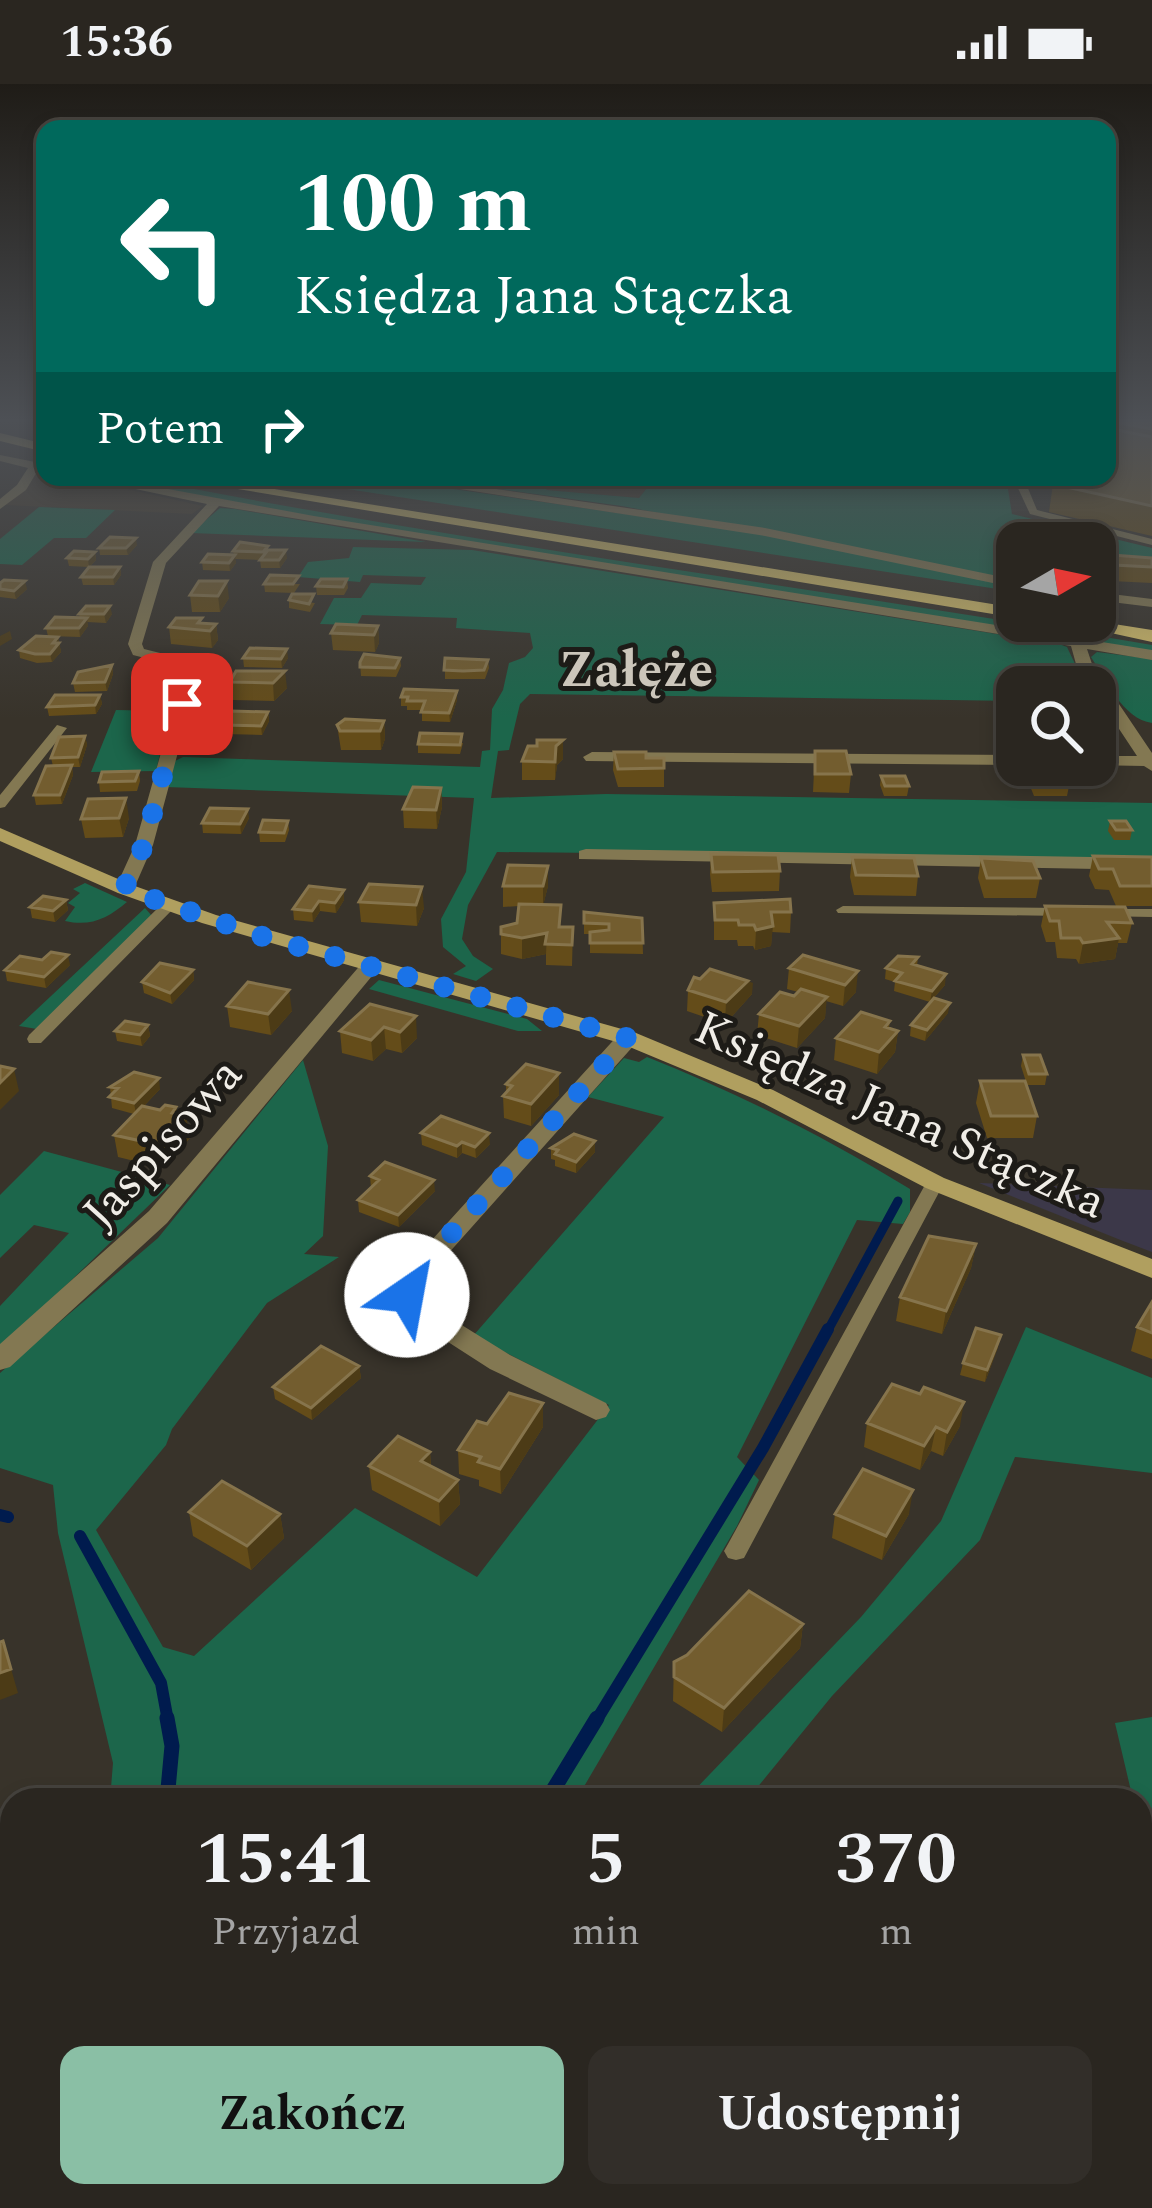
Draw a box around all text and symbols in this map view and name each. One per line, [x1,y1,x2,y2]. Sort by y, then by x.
text: 15:36 [60,8,173,77]
text: 100 m [294,141,532,269]
icon: left [96,168,252,324]
text: Księdza Jana Stączka [294,256,793,338]
text: Potem [96,395,225,464]
icon: right [249,396,315,462]
north arrow [996,522,1116,642]
map controls [996,522,1116,786]
district label: Załęże [559,632,713,710]
pin [131,653,233,755]
button: search [996,666,1116,786]
icon: arrive [149,671,215,737]
street label: Księdza Jana Stączka [683,992,1117,1239]
street label: Jaspisowa [65,1041,260,1246]
position arrow [344,1232,470,1358]
text: 15:41 [195,1806,376,1915]
text: 5 [586,1806,626,1915]
text: 370 [835,1806,957,1915]
text: Przyjazd [212,1903,360,1962]
text: min [572,1903,640,1962]
text: m [879,1903,913,1962]
button: Zakończ [60,2046,564,2184]
button: Udostępnij [588,2046,1092,2184]

